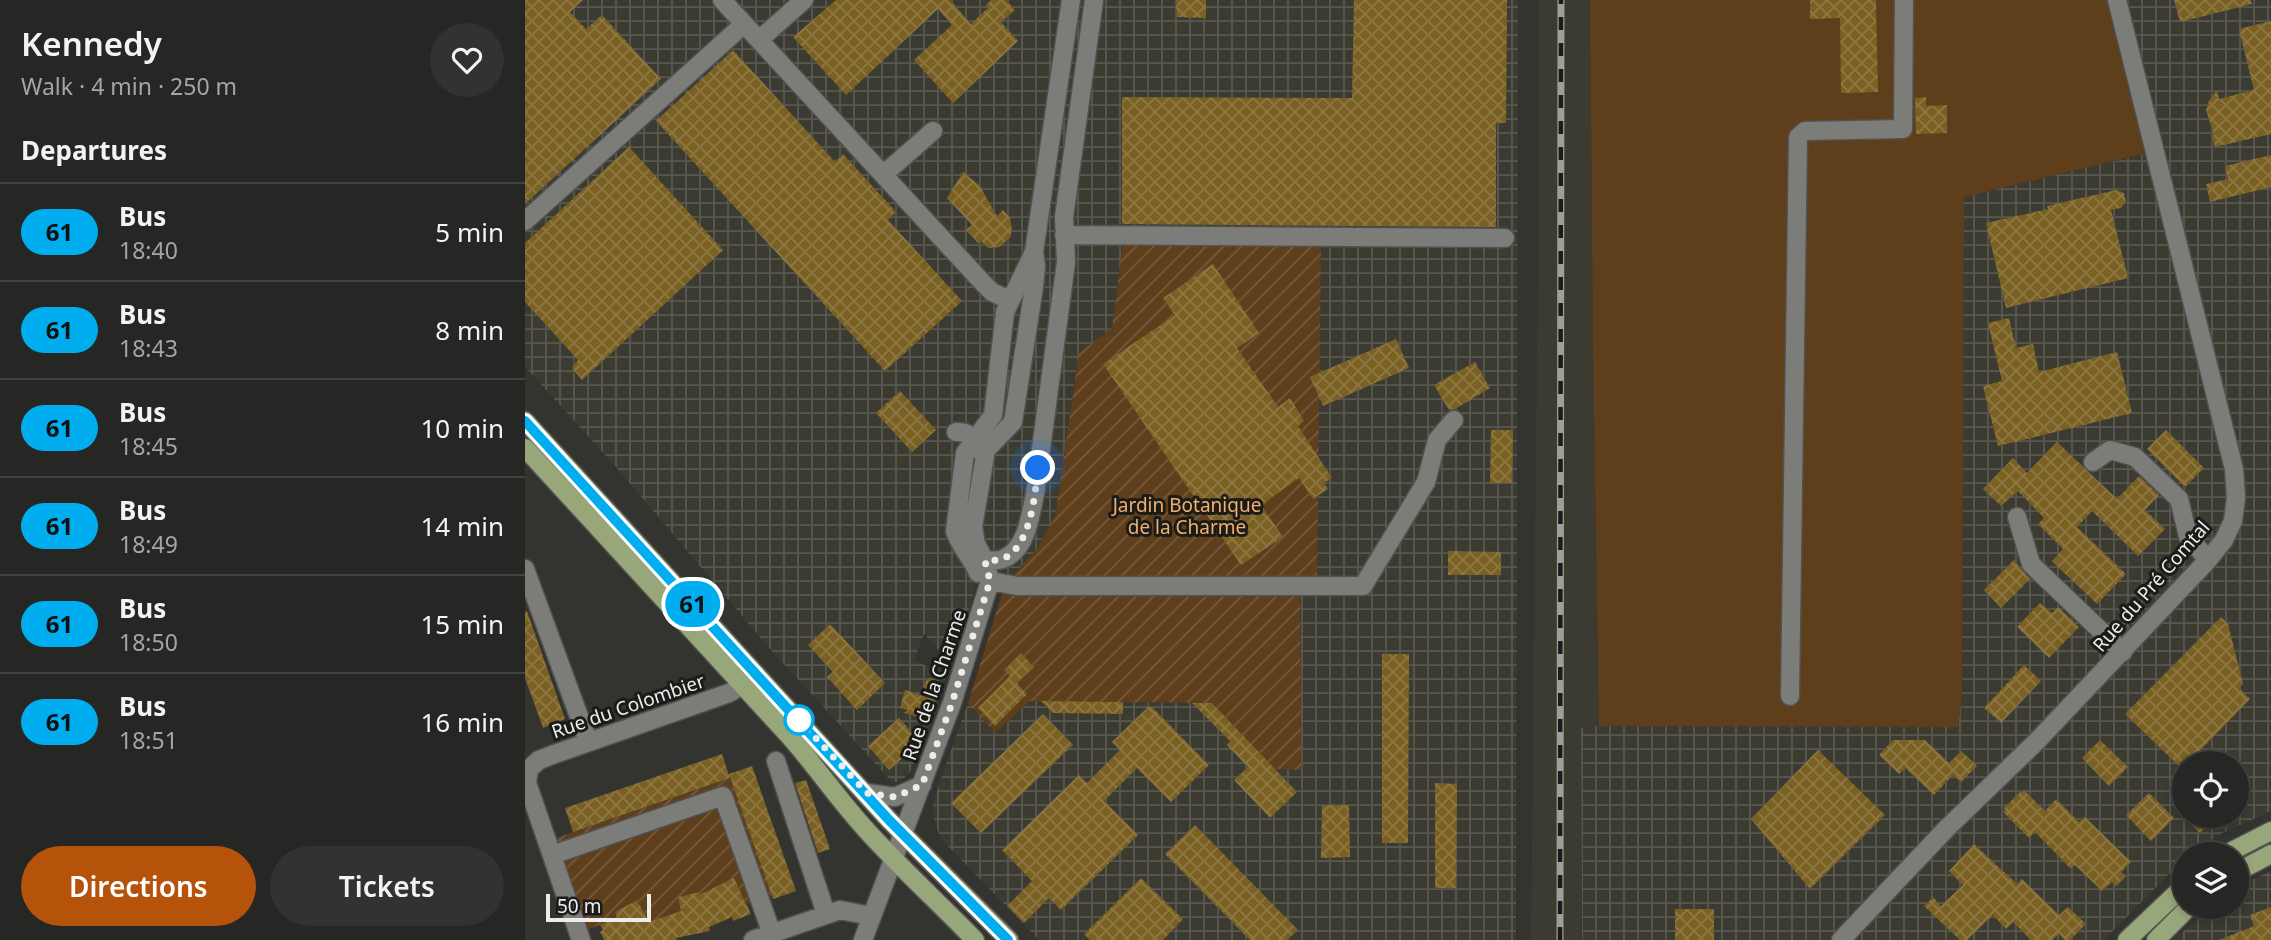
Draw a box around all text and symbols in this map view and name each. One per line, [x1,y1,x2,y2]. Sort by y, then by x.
text: Kennedy [21,21,162,66]
button: heart [430,23,504,97]
text: Walk · 4 min · 250 m [21,70,237,102]
text: Departures [21,132,167,168]
text: Bus [119,198,166,234]
text: 5 min [435,214,504,250]
text: 61 [46,215,73,248]
text: 18:40 [119,234,178,266]
text: Bus [119,296,166,332]
text: 8 min [435,312,504,348]
text: 61 [46,313,73,346]
text: 18:43 [119,332,178,364]
text: Bus [119,394,166,430]
text: 10 min [420,410,504,446]
text: 61 [46,411,73,444]
text: 18:45 [119,430,178,462]
your location [1020,450,1055,485]
text: Bus [119,492,166,528]
park label: Jardin Botanique de la Charme [1111,492,1261,540]
text: 14 min [420,508,504,544]
text: 61 [46,509,73,542]
street label: Rue du Pré Comtal [2087,515,2215,657]
text: 18:49 [119,528,178,560]
line badge: 61 [661,581,725,627]
text: 61 [679,587,707,620]
text: Bus [119,590,166,626]
text: 15 min [420,606,504,642]
street label: Rue de la Charme [896,606,972,764]
text: 61 [46,607,73,640]
text: 18:50 [119,626,178,658]
street label: Rue du Colombier [548,668,708,744]
text: Bus [119,688,166,724]
text: 16 min [420,704,504,740]
text: 61 [46,705,73,738]
unlabelled marker [784,705,814,735]
text: 18:51 [119,724,178,756]
map controls [2172,751,2249,919]
button: locate [2172,751,2249,828]
button: layers [2172,842,2249,919]
button: Directions [21,846,256,926]
button: Tickets [270,846,504,926]
scale bar [546,891,651,923]
text: 50 m [557,893,601,919]

